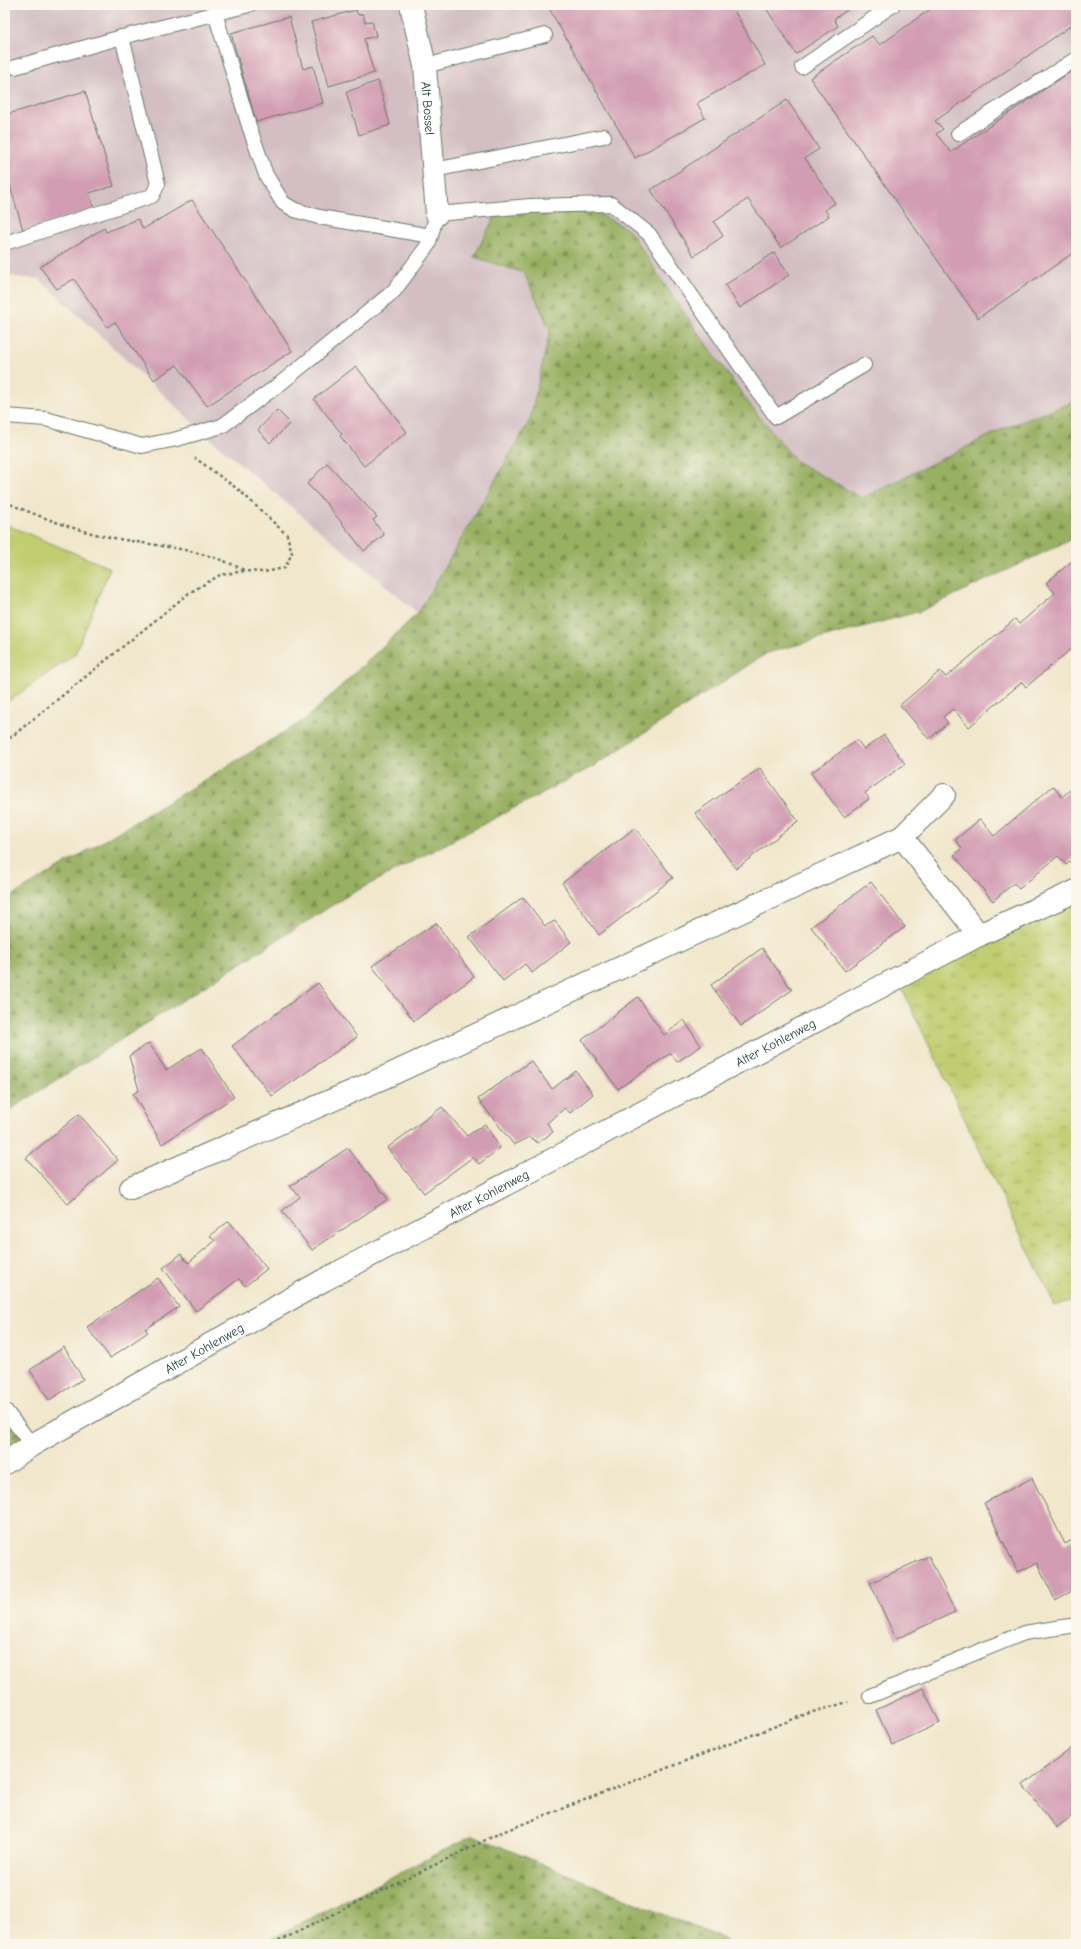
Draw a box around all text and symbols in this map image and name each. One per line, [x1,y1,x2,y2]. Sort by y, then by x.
street label: Alt Bossel [419,81,438,136]
street label: Alter Kohlenweg [733,1015,818,1070]
street label: Alter Kohlenweg [446,1166,531,1220]
street label: Alter Kohlenweg [162,1320,246,1376]

